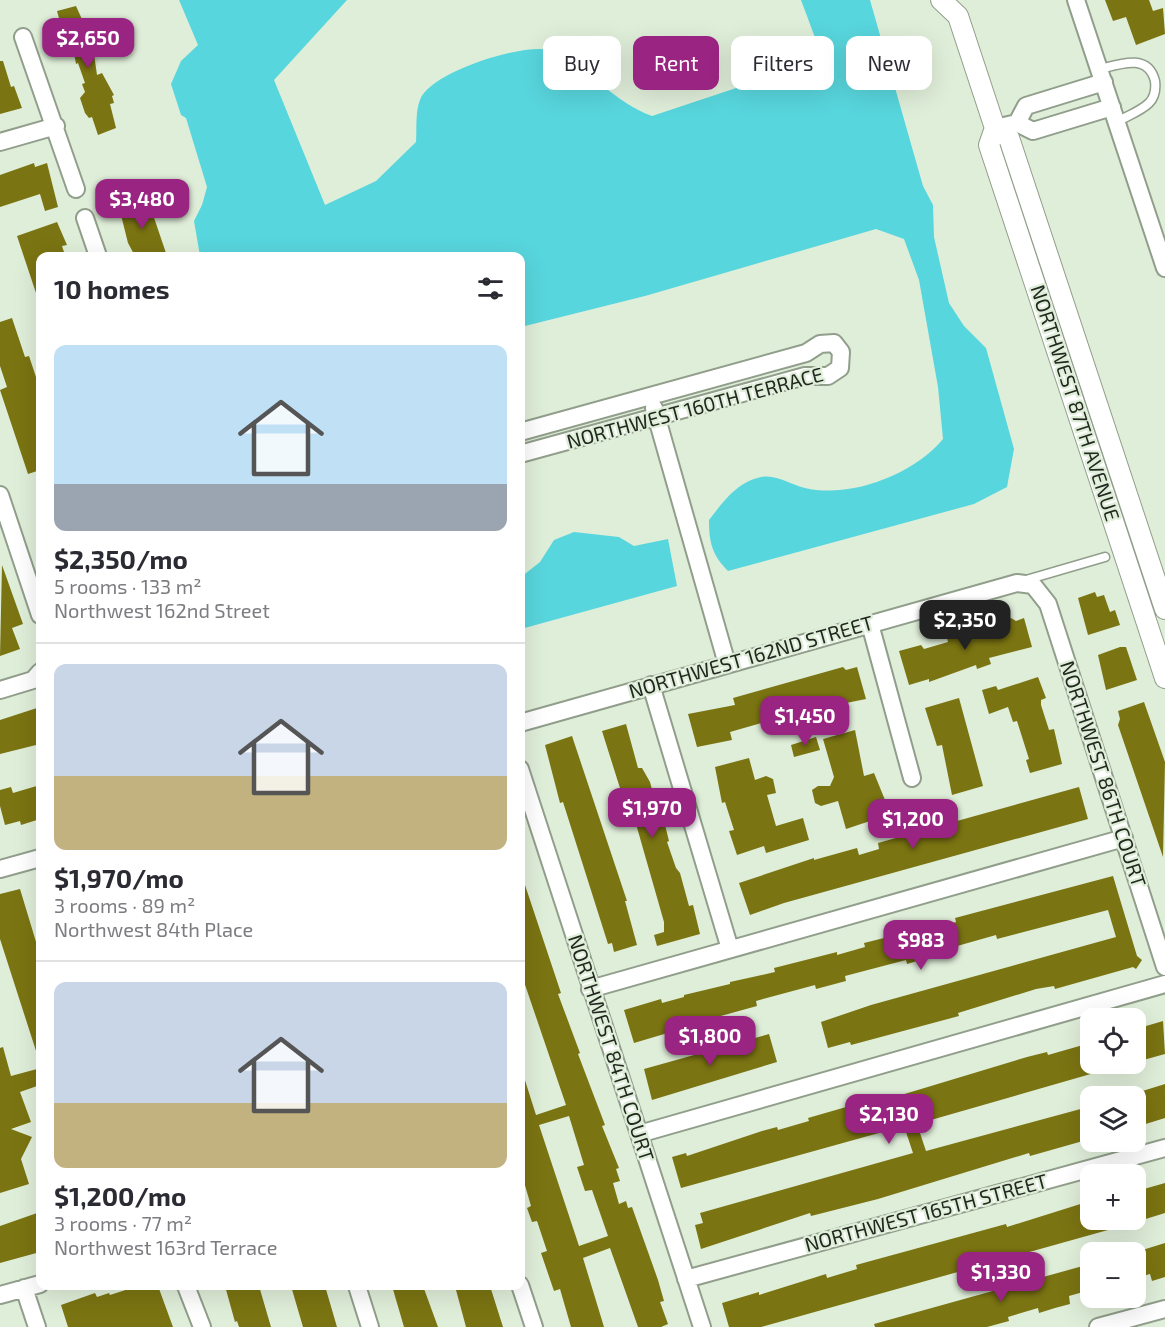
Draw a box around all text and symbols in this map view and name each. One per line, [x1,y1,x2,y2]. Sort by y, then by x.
pin: $2,650 [39,18,137,69]
text: $2,650 [56,25,120,49]
chip: Buy [543,36,621,90]
chip: Rent [633,36,719,90]
chip: Filters [731,36,834,90]
chip: New [846,36,932,90]
pin: $3,480 [93,179,191,230]
text: $3,480 [109,186,175,210]
icon: filters [474,272,507,305]
text: 10 homes [54,273,170,304]
street label: NORTHWEST 87TH AVENUE [1026,282,1125,524]
street label: NORTHWEST 160TH TERRACE [564,361,826,453]
icon: home [227,384,335,492]
text: $2,350/mo [54,543,188,574]
text: 5 rooms · 133 m² [54,574,201,598]
text: Northwest 162nd Street [54,598,270,622]
pin: $2,350 [916,600,1014,651]
text: $2,350 [933,607,997,631]
street label: NORTHWEST 162ND STREET [626,609,876,702]
street label: NORTHWEST 86TH COURT [1056,658,1152,890]
pin: $1,450 [756,696,854,747]
icon: home [227,703,335,811]
text: $1,450 [774,703,836,727]
pin: $1,970 [603,788,701,839]
text: $1,970 [622,795,682,819]
pin: $1,200 [864,799,962,850]
text: $1,200 [882,806,944,830]
text: $1,970/mo [54,862,184,893]
text: 3 rooms · 89 m² [54,893,195,917]
text: Northwest 84th Place [54,917,253,941]
pin: $983 [885,920,957,971]
text: $983 [897,927,945,951]
street label: NORTHWEST 84TH COURT [564,931,660,1164]
map controls [1080,1008,1146,1308]
button: locate [1080,1008,1146,1074]
pin: $1,800 [661,1016,759,1067]
icon: home [227,1021,335,1129]
text: $1,800 [679,1023,741,1047]
button: layers [1080,1086,1146,1152]
pin: $2,130 [840,1094,938,1145]
text: $2,130 [859,1101,919,1125]
button: + [1080,1164,1146,1230]
street label: NORTHWEST 165TH STREET [802,1168,1050,1256]
text: $1,200/mo [54,1180,186,1211]
text: 3 rooms · 77 m² [54,1211,192,1235]
text: Northwest 163rd Terrace [54,1235,277,1259]
button: − [1080,1242,1146,1308]
pin: $1,330 [952,1252,1050,1303]
text: $1,330 [971,1259,1031,1283]

